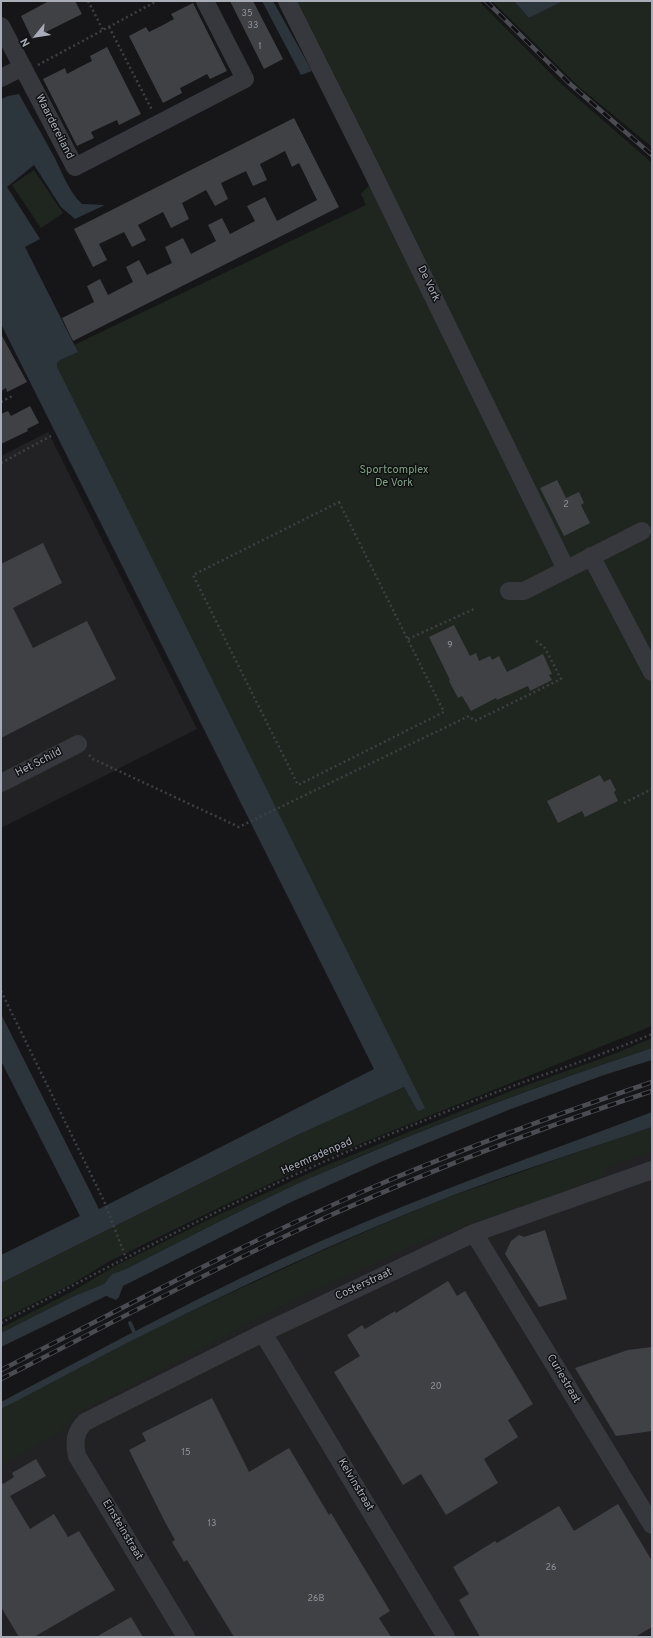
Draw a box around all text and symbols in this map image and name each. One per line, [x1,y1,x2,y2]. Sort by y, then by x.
house number: 35 [241,9,253,19]
north arrow [16,16,56,56]
house number: 33 [248,21,258,31]
text: N [18,35,34,49]
house number: 1 [258,42,262,52]
street label: Waardereiland [32,92,76,162]
street label: De Vork [414,264,442,304]
park label: Sportcomplex De Vork [359,464,429,490]
house number: 2 [563,500,569,510]
house number: 9 [447,641,453,651]
street label: Het Schild [14,746,64,780]
street label: Heemradenpad [279,1135,355,1179]
street label: Costerstraat [334,1266,394,1304]
street label: Curiestraat [543,1352,583,1406]
house number: 20 [430,1382,442,1392]
house number: 15 [182,1448,190,1458]
street label: Kelvinstraat [334,1456,376,1514]
street label: Einsteinstraat [99,1497,145,1563]
house number: 13 [208,1519,216,1529]
house number: 26 [546,1563,556,1573]
house number: 26B [308,1594,324,1604]

